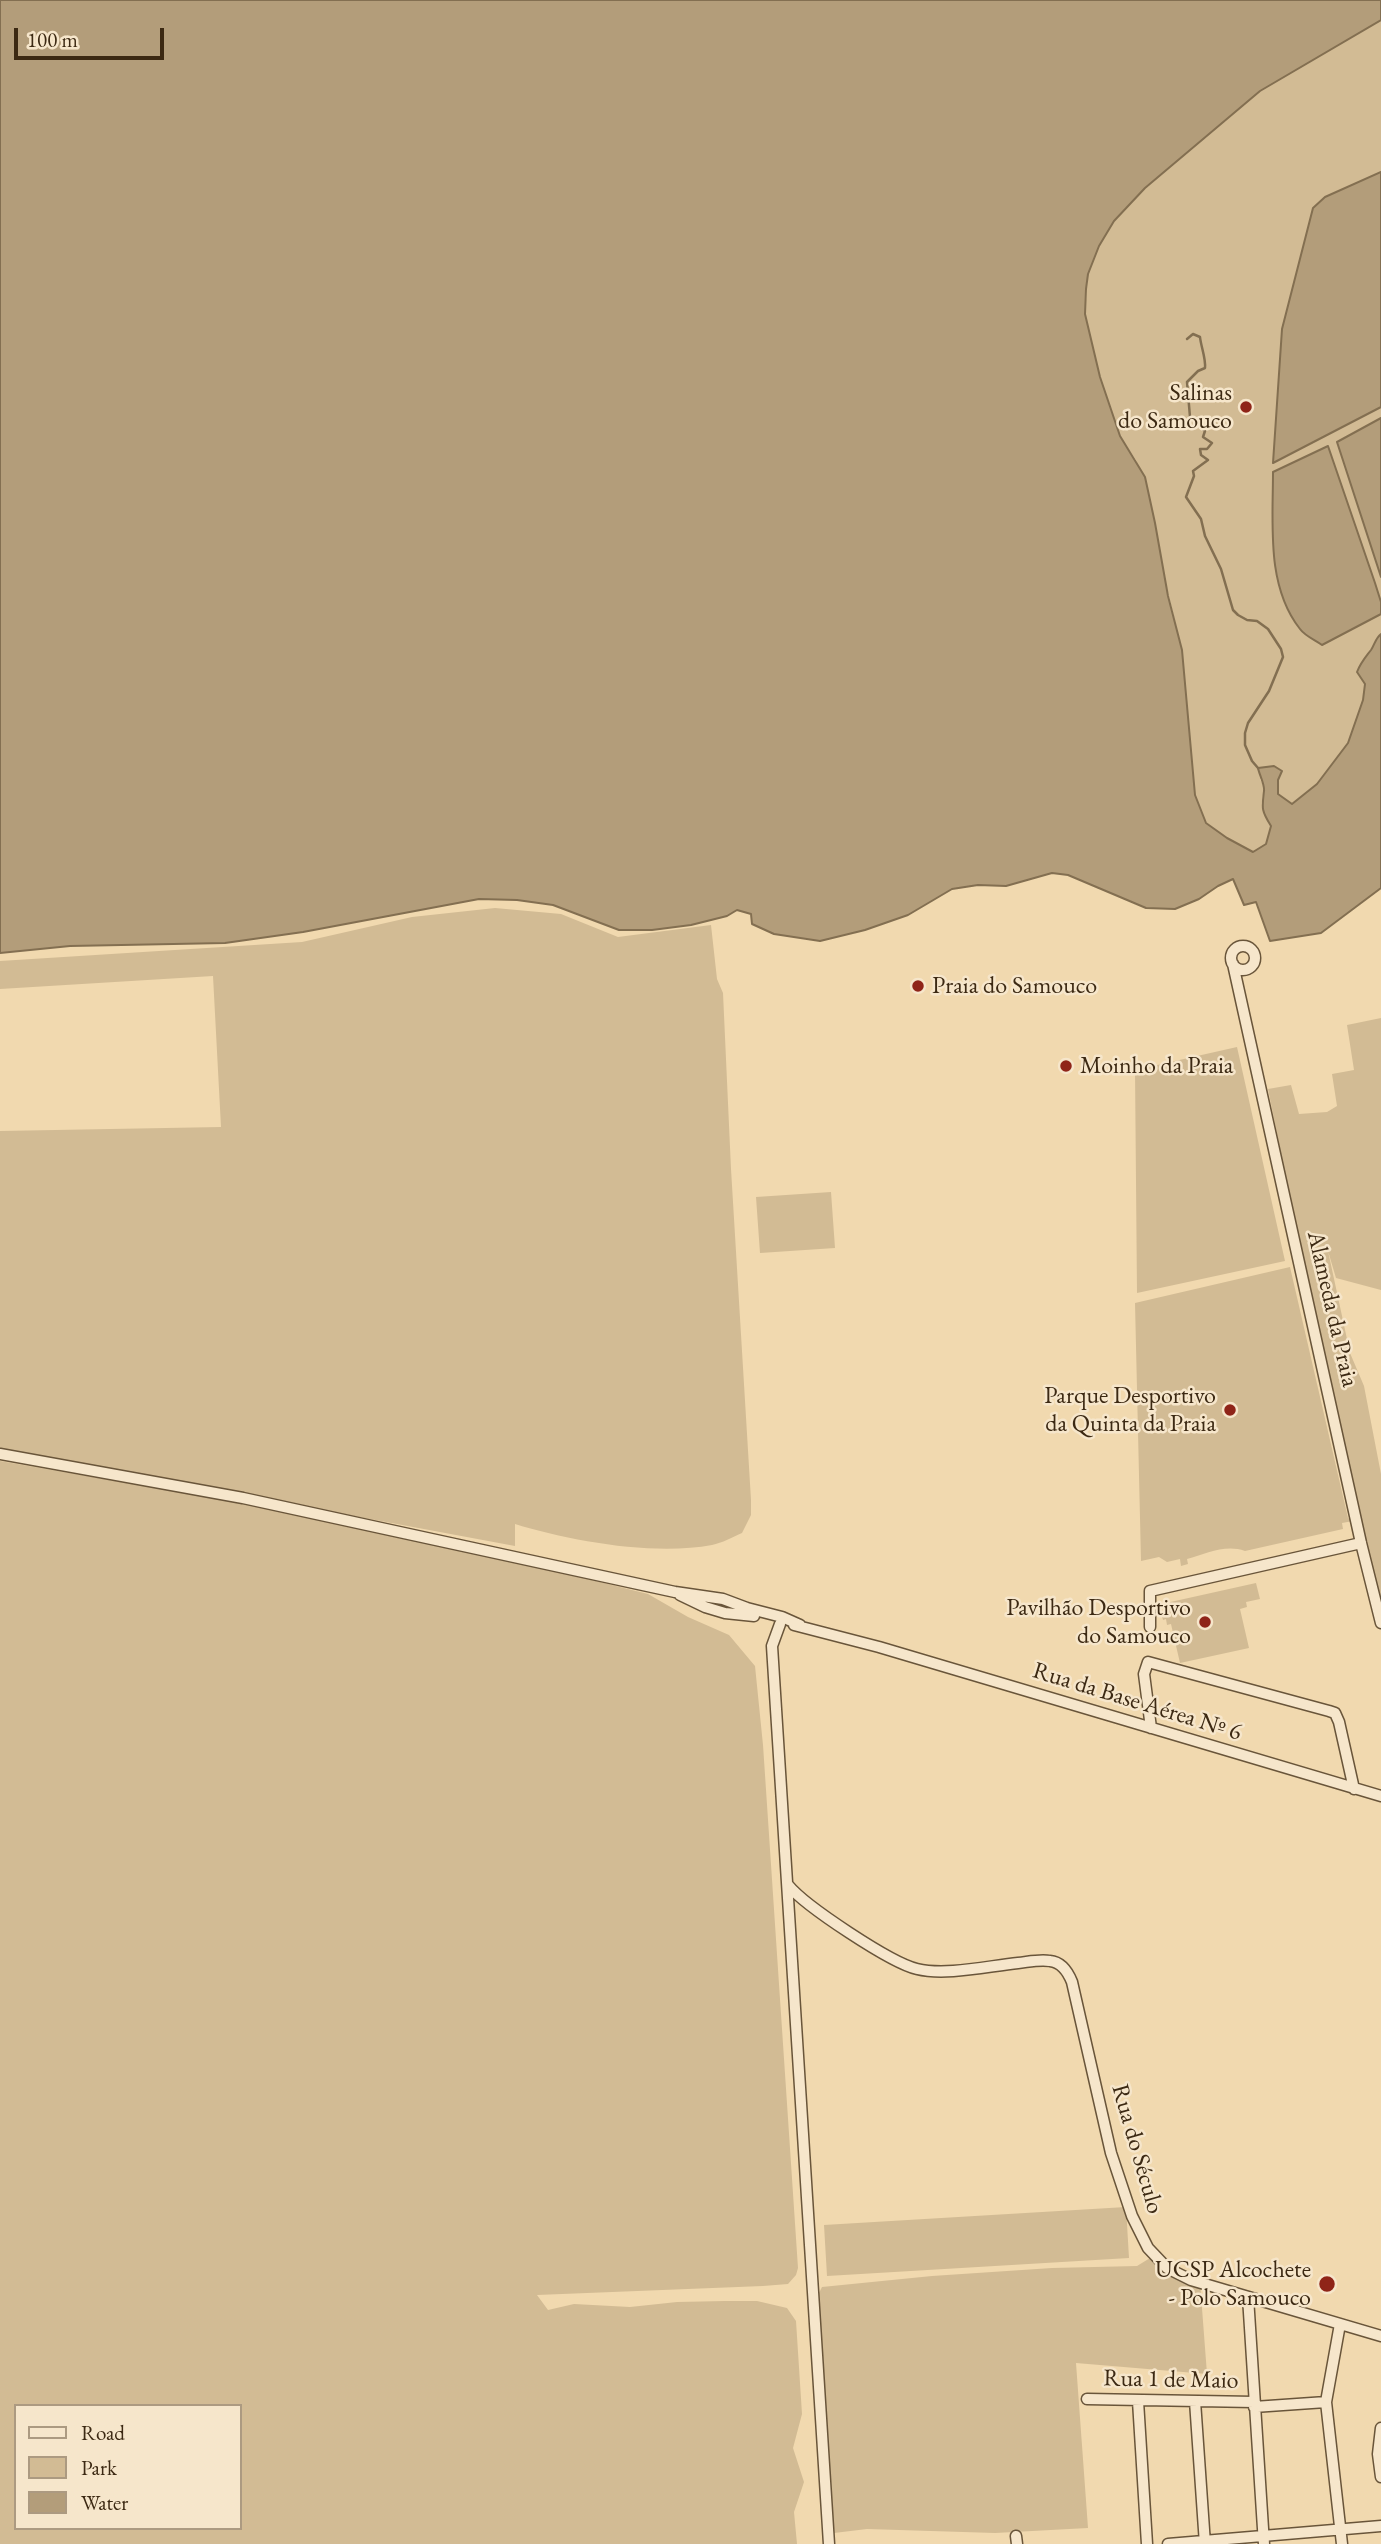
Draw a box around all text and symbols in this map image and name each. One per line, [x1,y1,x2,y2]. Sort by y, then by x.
scale bar [18,14,168,58]
text: 100 m [27,26,78,53]
place label: Salinas do Samouco [1118,379,1232,435]
marker: Salinas do Samouco [1238,399,1254,415]
place label: Praia do Samouco [932,972,1097,1000]
marker: Praia do Samouco [910,978,926,994]
place label: Moinho da Praia [1080,1052,1233,1080]
marker: Moinho da Praia [1058,1058,1074,1074]
street label: Alameda da Praia [1300,1228,1364,1390]
place label: Parque Desportivo da Quinta da Praia [1044,1382,1216,1438]
marker: Parque Desportivo da Quinta da Praia [1222,1402,1238,1418]
place label: Pavilhão Desportivo do Samouco [1006,1594,1191,1650]
marker: Pavilhão Desportivo do Samouco [1197,1614,1213,1630]
street label: Rua da Base Aérea Nº 6 [1029,1657,1245,1747]
street label: Rua do Século [1105,2081,1169,2217]
place label: UCSP Alcochete - Polo Samouco [1155,2256,1311,2312]
marker: UCSP Alcochete - Polo Samouco [1317,2274,1337,2294]
street label: Rua 1 de Maio [1103,2364,1239,2396]
legend [14,2404,242,2530]
text: Road [81,2419,125,2446]
text: Park [81,2454,117,2481]
text: Water [81,2489,128,2516]

